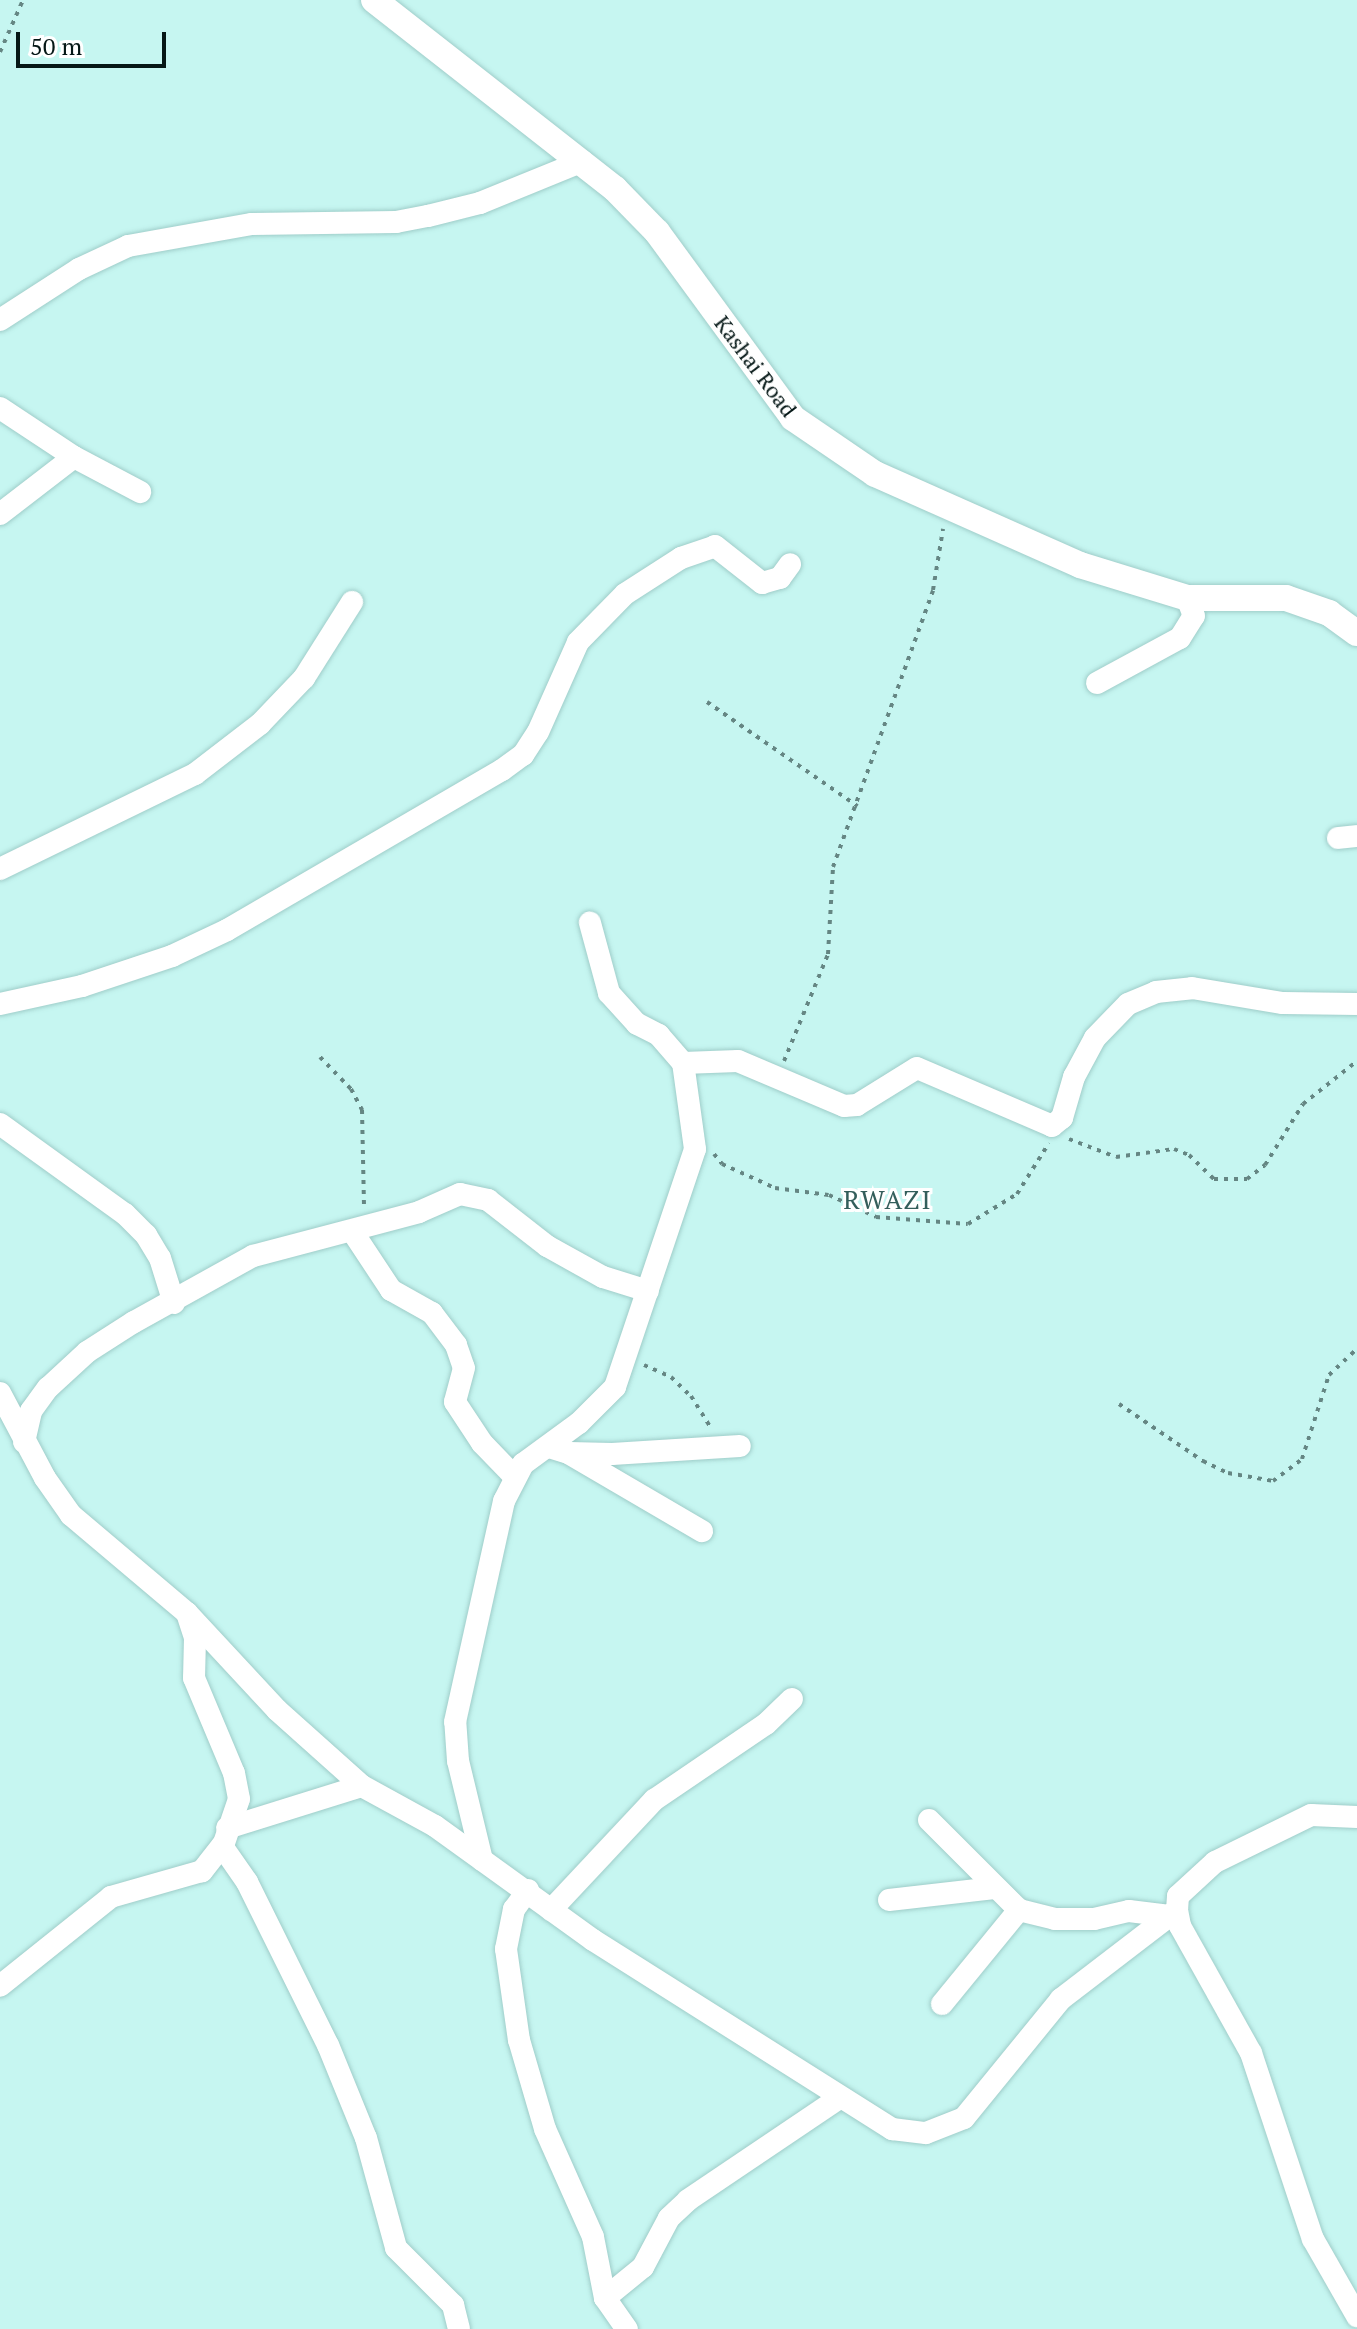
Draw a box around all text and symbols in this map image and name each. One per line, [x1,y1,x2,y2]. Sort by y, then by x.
scale bar [20,16,170,66]
text: 50 m [30,30,82,62]
street label: Kashai Road [709,310,803,422]
district label: RWAZI [843,1184,933,1216]

